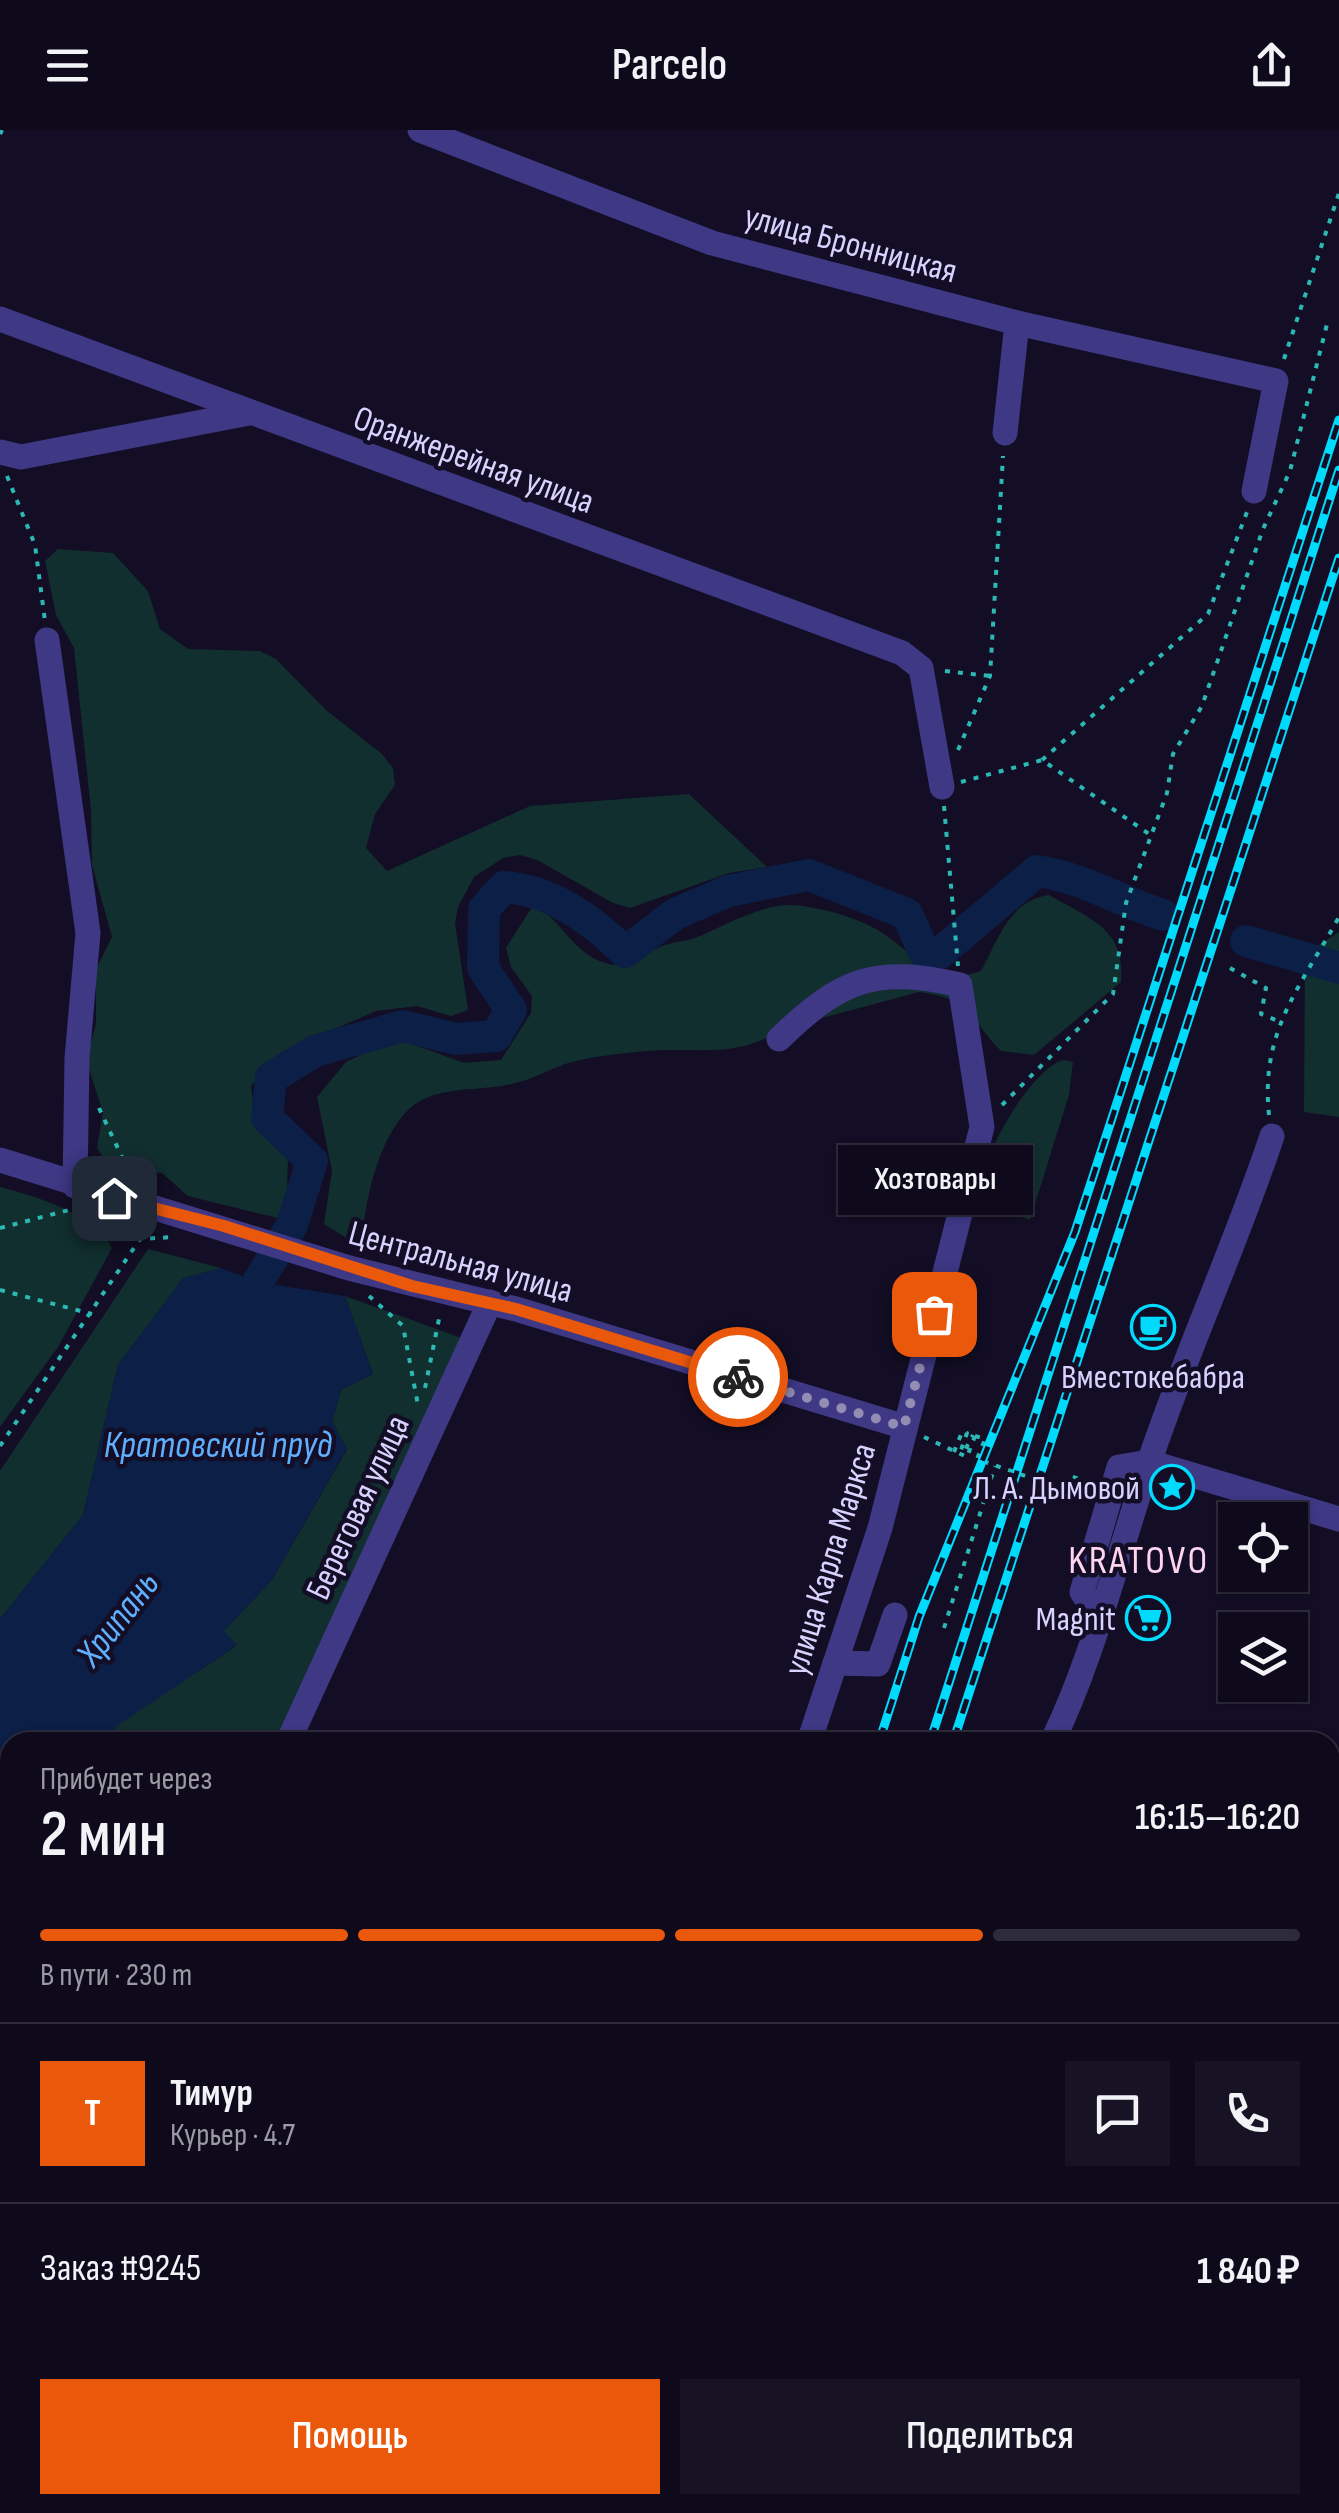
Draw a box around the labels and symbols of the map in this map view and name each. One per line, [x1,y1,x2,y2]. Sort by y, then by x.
street label: улица Бронницкая [740,195,962,293]
street label: Оранжерейная улица [347,397,600,524]
callout: Хозтовары [836,1144,1032,1214]
pin [72,1156,157,1241]
street label: Центральная улица [344,1212,577,1313]
pin [892,1272,977,1357]
cafe icon: Вместокебабра [1130,1304,1176,1350]
courier [688,1327,788,1427]
place label: Вместокебабра [1061,1356,1245,1399]
street label: Береговая улица [297,1409,420,1607]
water label: Кратовский пруд [104,1423,333,1468]
street label: улица Карла Маркса [775,1438,886,1681]
place icon: Л. А. Дымовой [1149,1464,1195,1510]
place label: Л. А. Дымовой [973,1467,1140,1510]
district label: KRATOVO [1068,1537,1210,1585]
water label: Хрипань [67,1562,169,1676]
supermarket icon: Magnit [1125,1595,1171,1641]
place label: Magnit [1036,1598,1116,1641]

